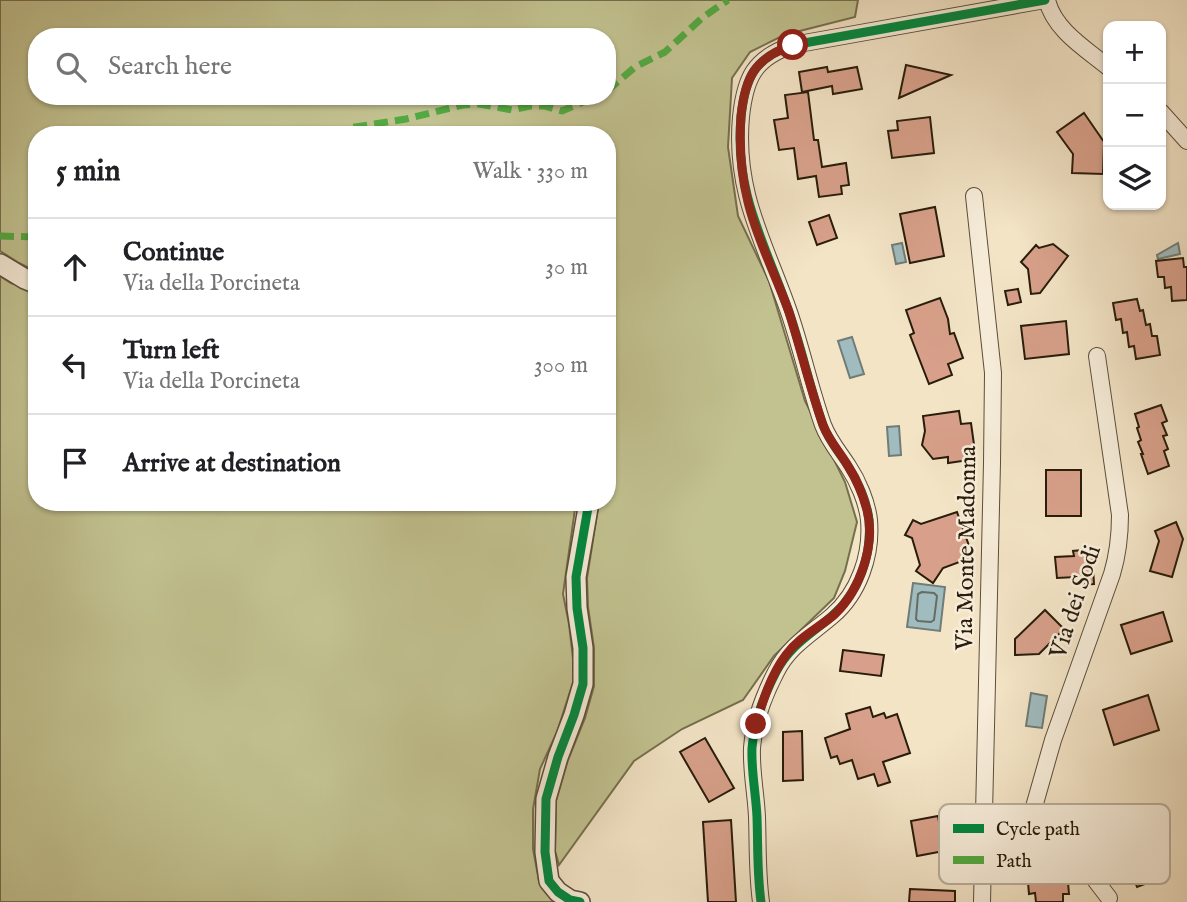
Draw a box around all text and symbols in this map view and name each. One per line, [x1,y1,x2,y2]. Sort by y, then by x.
map controls [1103,21,1166,210]
button: + [1103,21,1166,84]
search box [28,28,616,105]
route start [777,29,808,60]
icon: search [52,48,90,86]
text: Search here [108,50,232,83]
button: − [1103,84,1166,147]
button: layers [1103,147,1166,210]
text: 5 min [56,153,121,191]
text: Walk · 330 m [473,157,588,186]
text: Continue [123,236,224,269]
icon: ahead [56,248,94,286]
text: 30 m [545,253,588,282]
text: Via della Porcineta [123,269,300,298]
text: Turn left [123,334,220,367]
icon: left [56,346,94,384]
text: 300 m [534,351,588,380]
text: Via della Porcineta [123,367,300,396]
icon: arrive [56,444,94,482]
street label: Via Monte Madonna [950,445,984,652]
text: Arrive at destination [123,447,341,480]
street label: Via dei Sodi [1043,541,1109,664]
route end [740,708,771,739]
legend [939,804,1170,884]
text: Cycle path [996,818,1080,842]
text: Path [996,850,1032,874]

